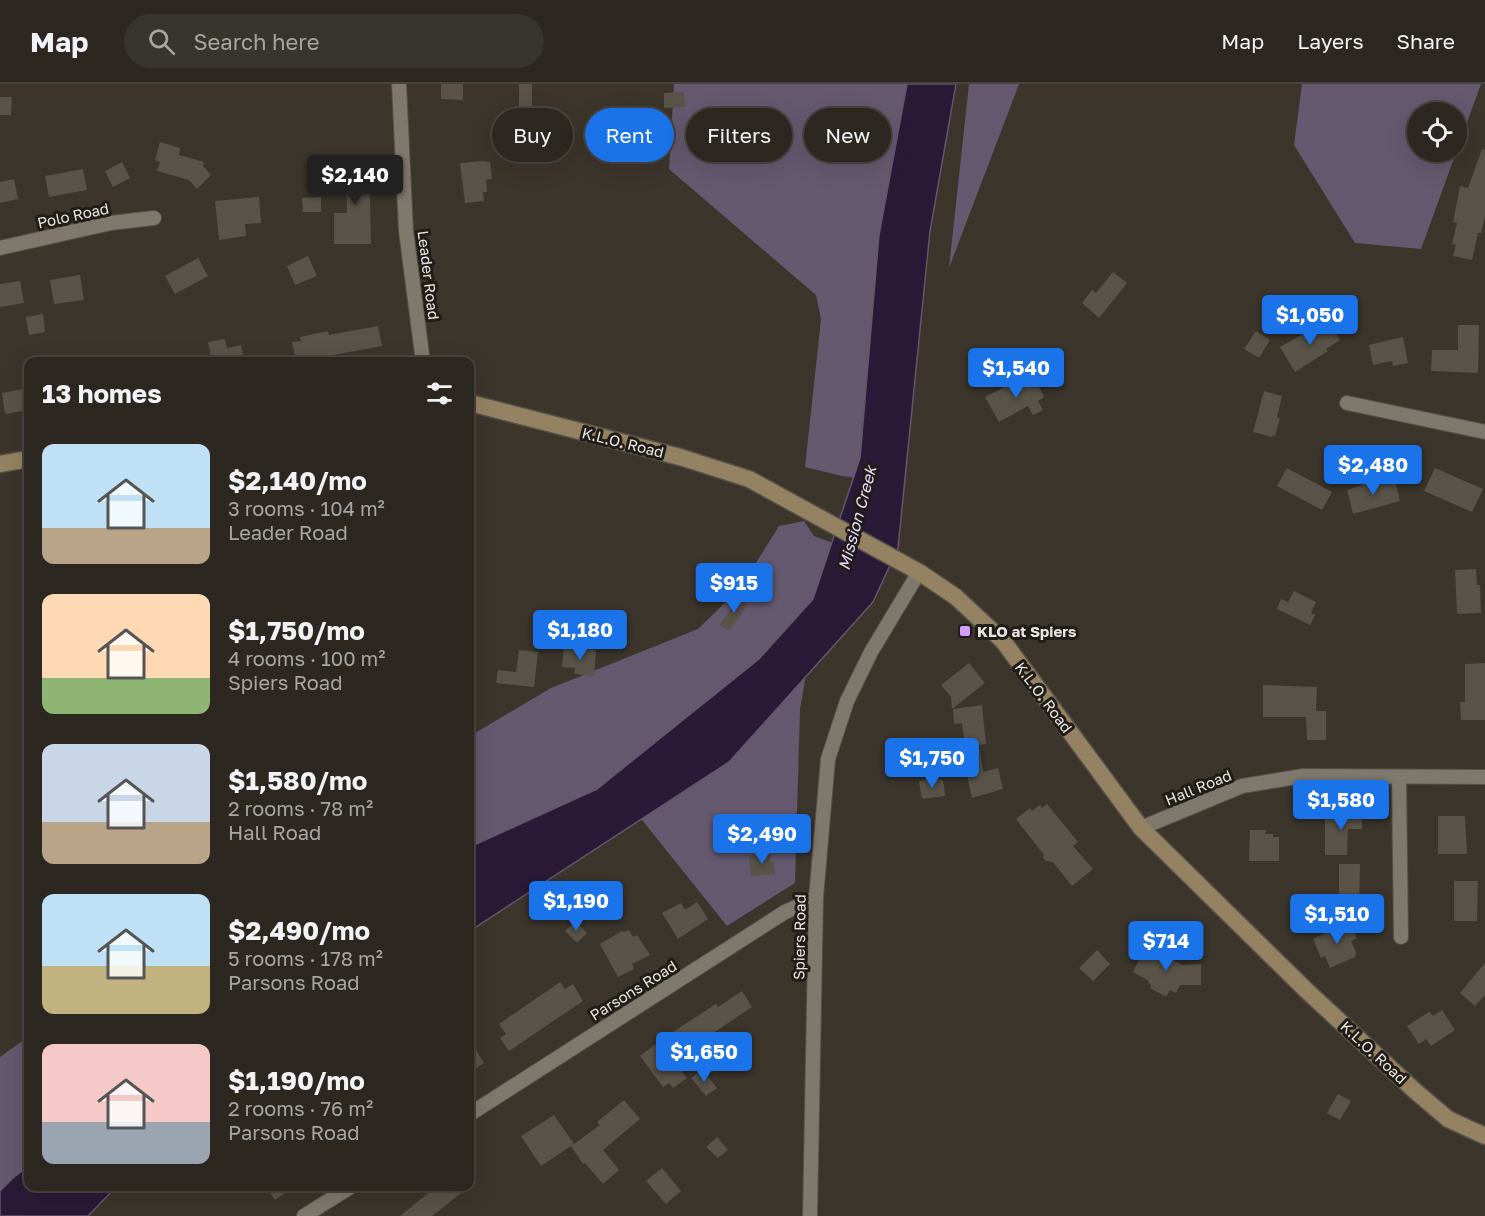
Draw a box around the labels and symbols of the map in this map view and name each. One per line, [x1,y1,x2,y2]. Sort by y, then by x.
pin: $2,140 [306,155,404,206]
street label: Polo Road [36,199,110,231]
street label: Leader Road [415,229,443,321]
pin: $1,050 [1261,295,1359,346]
pin: $1,540 [967,348,1065,399]
street label: K.L.O. Road [580,423,666,461]
pin: $2,480 [1324,445,1422,496]
water label: Mission Creek [833,462,881,572]
pin: $915 [698,563,770,614]
pin: $1,180 [531,610,629,661]
place label: KLO at Spiers [977,622,1077,640]
marker: KLO at Spiers [958,624,972,638]
street label: K.L.O. Road [1012,658,1076,736]
pin: $1,750 [883,738,981,789]
street label: Hall Road [1162,766,1234,808]
pin: $1,580 [1292,780,1390,831]
pin: $2,490 [713,814,811,865]
pin: $1,190 [527,881,625,932]
street label: Spiers Road [789,894,809,980]
pin: $1,510 [1288,894,1386,945]
pin: $714 [1130,921,1202,972]
street label: Parsons Road [586,956,680,1024]
street label: K.L.O. Road [1337,1017,1411,1087]
pin: $1,650 [655,1032,753,1083]

